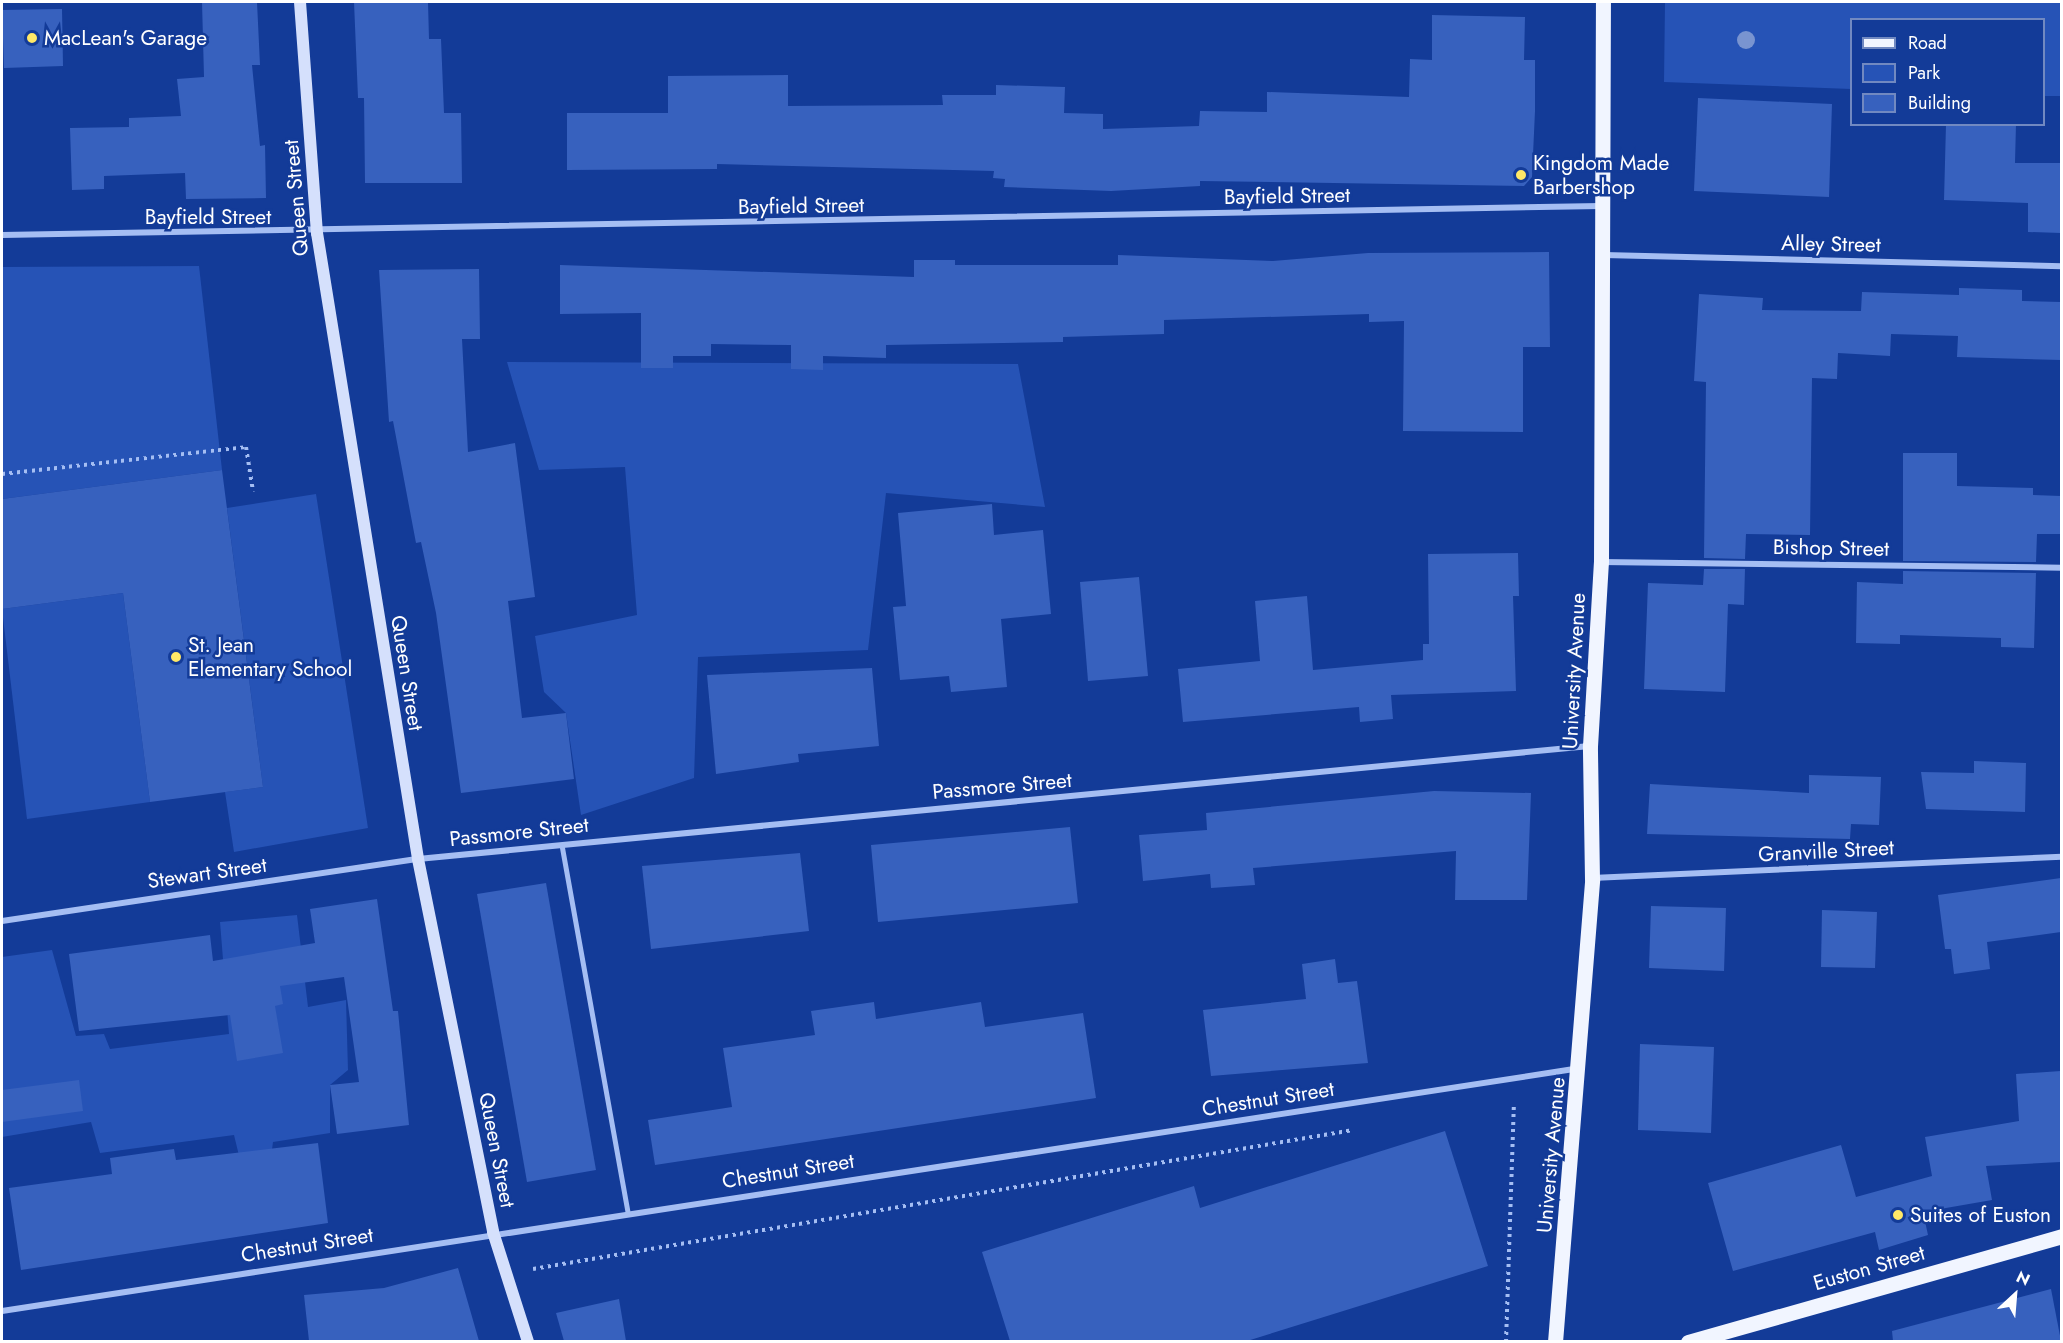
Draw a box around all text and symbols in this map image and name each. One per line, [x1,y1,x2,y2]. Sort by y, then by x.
legend [1850,18,2045,126]
place label: MacLean's Garage [44,25,207,51]
text: Road [1908,30,1947,56]
marker: MacLean's Garage [25,31,39,45]
text: Park [1908,60,1940,86]
text: Building [1908,90,1971,116]
street label: Queen Street [278,139,314,257]
place label: Kingdom Made Barbershop [1533,150,1669,200]
marker: Kingdom Made Barbershop [1514,168,1528,182]
street label: Bayfield Street [1224,182,1350,210]
street label: Bayfield Street [738,192,864,220]
street label: Bayfield Street [145,204,271,230]
street label: Alley Street [1781,231,1881,257]
street label: Bishop Street [1773,534,1889,562]
street label: University Avenue [1557,592,1591,750]
street label: Queen Street [385,613,429,733]
place label: St. Jean Elementary School [188,632,352,682]
marker: St. Jean Elementary School [169,650,183,664]
street label: Passmore Street [931,767,1073,805]
street label: Passmore Street [448,812,590,852]
street label: Granville Street [1757,835,1895,867]
street label: Stewart Street [146,852,268,894]
street label: Chestnut Street [1200,1076,1336,1122]
street label: University Avenue [1532,1076,1570,1234]
street label: Queen Street [474,1090,520,1210]
street label: Chestnut Street [720,1148,856,1194]
place label: Suites of Euston [1910,1202,2051,1228]
marker: Suites of Euston [1891,1208,1905,1222]
street label: Chestnut Street [239,1222,375,1268]
street label: Euston Street [1810,1240,1928,1296]
north arrow [1985,1265,2045,1325]
text: N [2012,1265,2034,1291]

